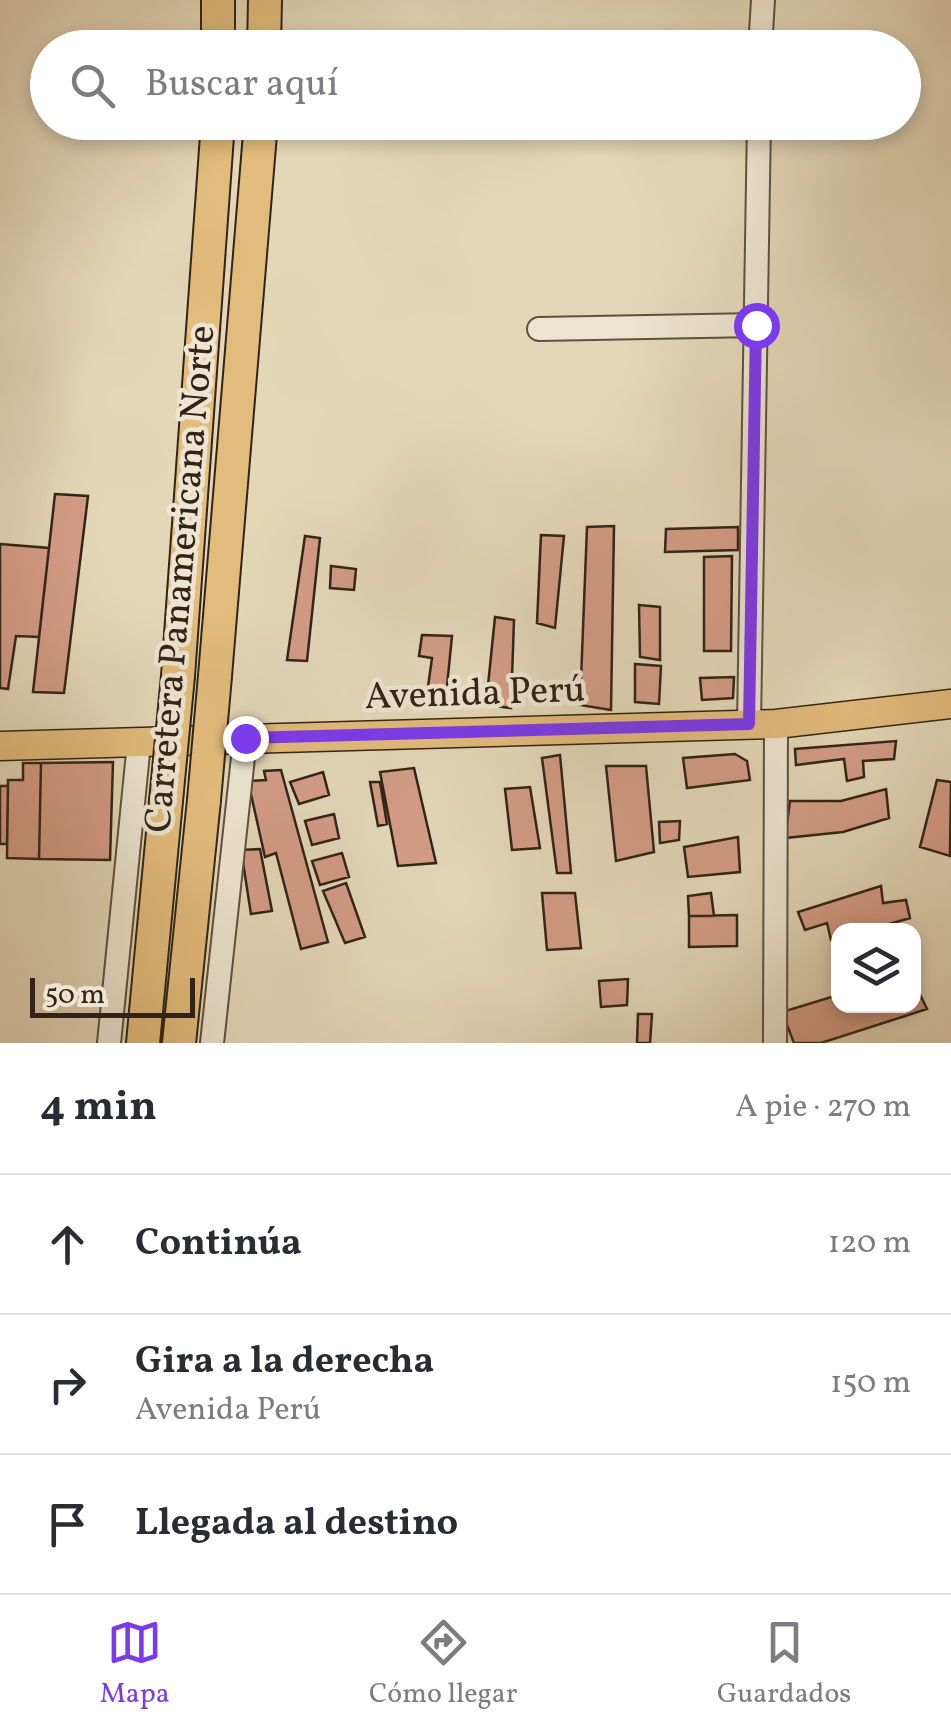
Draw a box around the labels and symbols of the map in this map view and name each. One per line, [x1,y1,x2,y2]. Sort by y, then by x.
route start [734,303,780,349]
street label: Carretera Panamericana Norte [133,323,231,835]
street label: Avenida Perú [364,665,586,725]
route end [223,716,269,762]
scale bar [30,973,195,1018]

